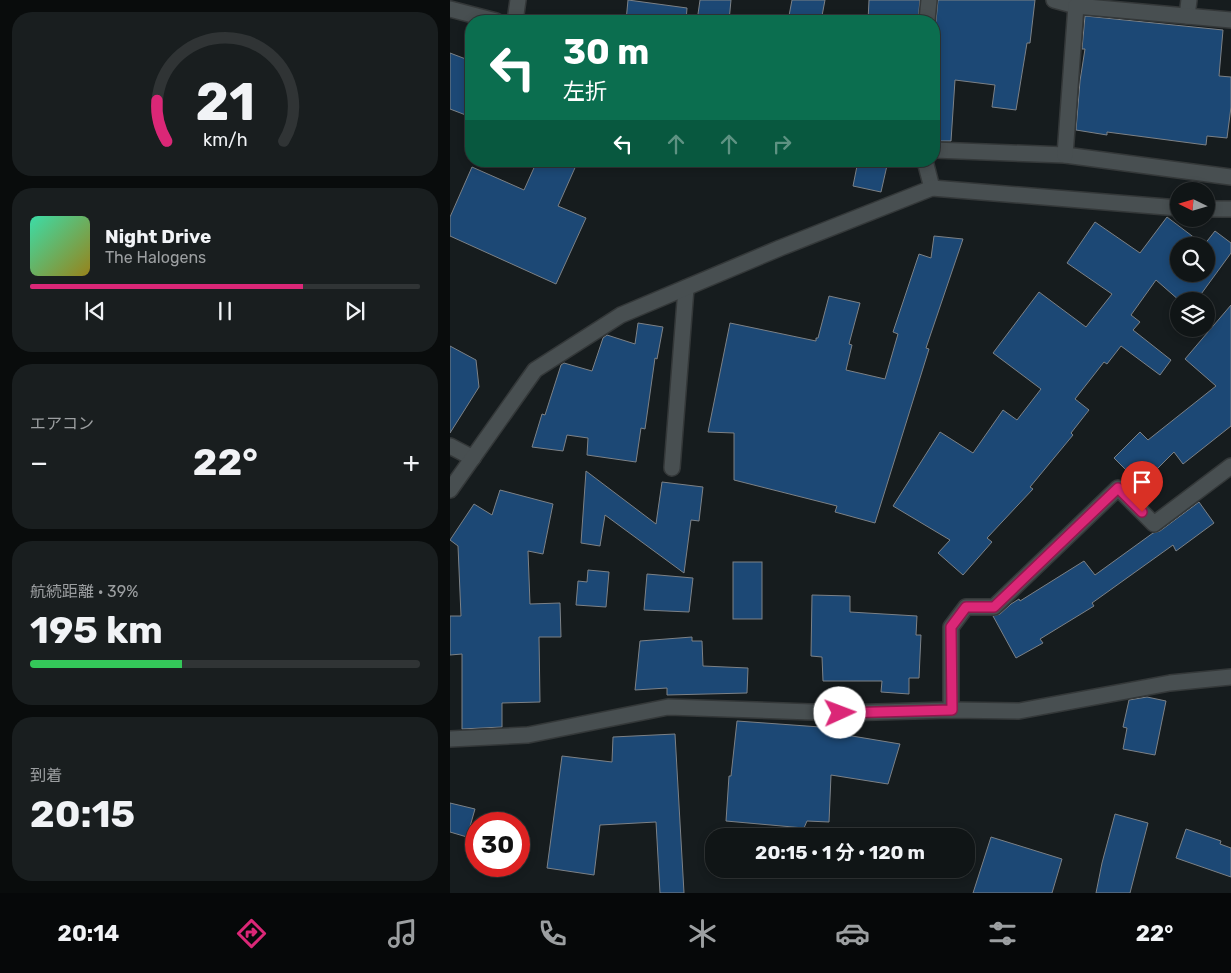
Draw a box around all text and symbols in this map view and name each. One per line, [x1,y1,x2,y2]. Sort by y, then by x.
text: 30 m [563,31,649,73]
icon: left [480,35,545,100]
text: 21 [195,71,255,133]
text: 左折 [563,78,607,105]
text: km/h [203,129,247,150]
icon: left [609,130,637,158]
icon: ahead [662,130,690,158]
icon: ahead [715,130,743,158]
icon: right [768,130,796,158]
north arrow [1170,182,1215,228]
map controls [1170,182,1215,337]
text: Night Drive [105,225,211,248]
button: search [1170,237,1215,282]
text: The Halogens [105,248,206,267]
button: layers [1170,292,1215,337]
icon: previous [81,297,109,325]
icon: pause [211,297,239,325]
icon: next [341,297,369,325]
text: エアコン [30,414,94,433]
text: 22° [193,439,258,485]
text: − [30,446,48,479]
text: + [403,446,420,479]
pin [1121,461,1163,512]
icon: arrive [1128,468,1156,496]
text: 航続距離 · 39% [30,582,138,601]
text: 195 km [30,607,163,653]
position arrow [813,686,865,738]
text: 到着 [30,766,62,785]
text: 20:15 [30,791,135,837]
speed limit sign: 30 [465,812,530,877]
text: 20:15 · 1 分 · 120 m [755,841,925,864]
icon: directions [234,916,269,951]
icon: music [385,916,420,951]
icon: phone [535,916,570,951]
icon: climate [685,916,720,951]
icon: car [835,916,870,951]
icon: filters [985,916,1020,951]
text: 20:14 [58,920,119,947]
text: 22° [1136,920,1173,947]

